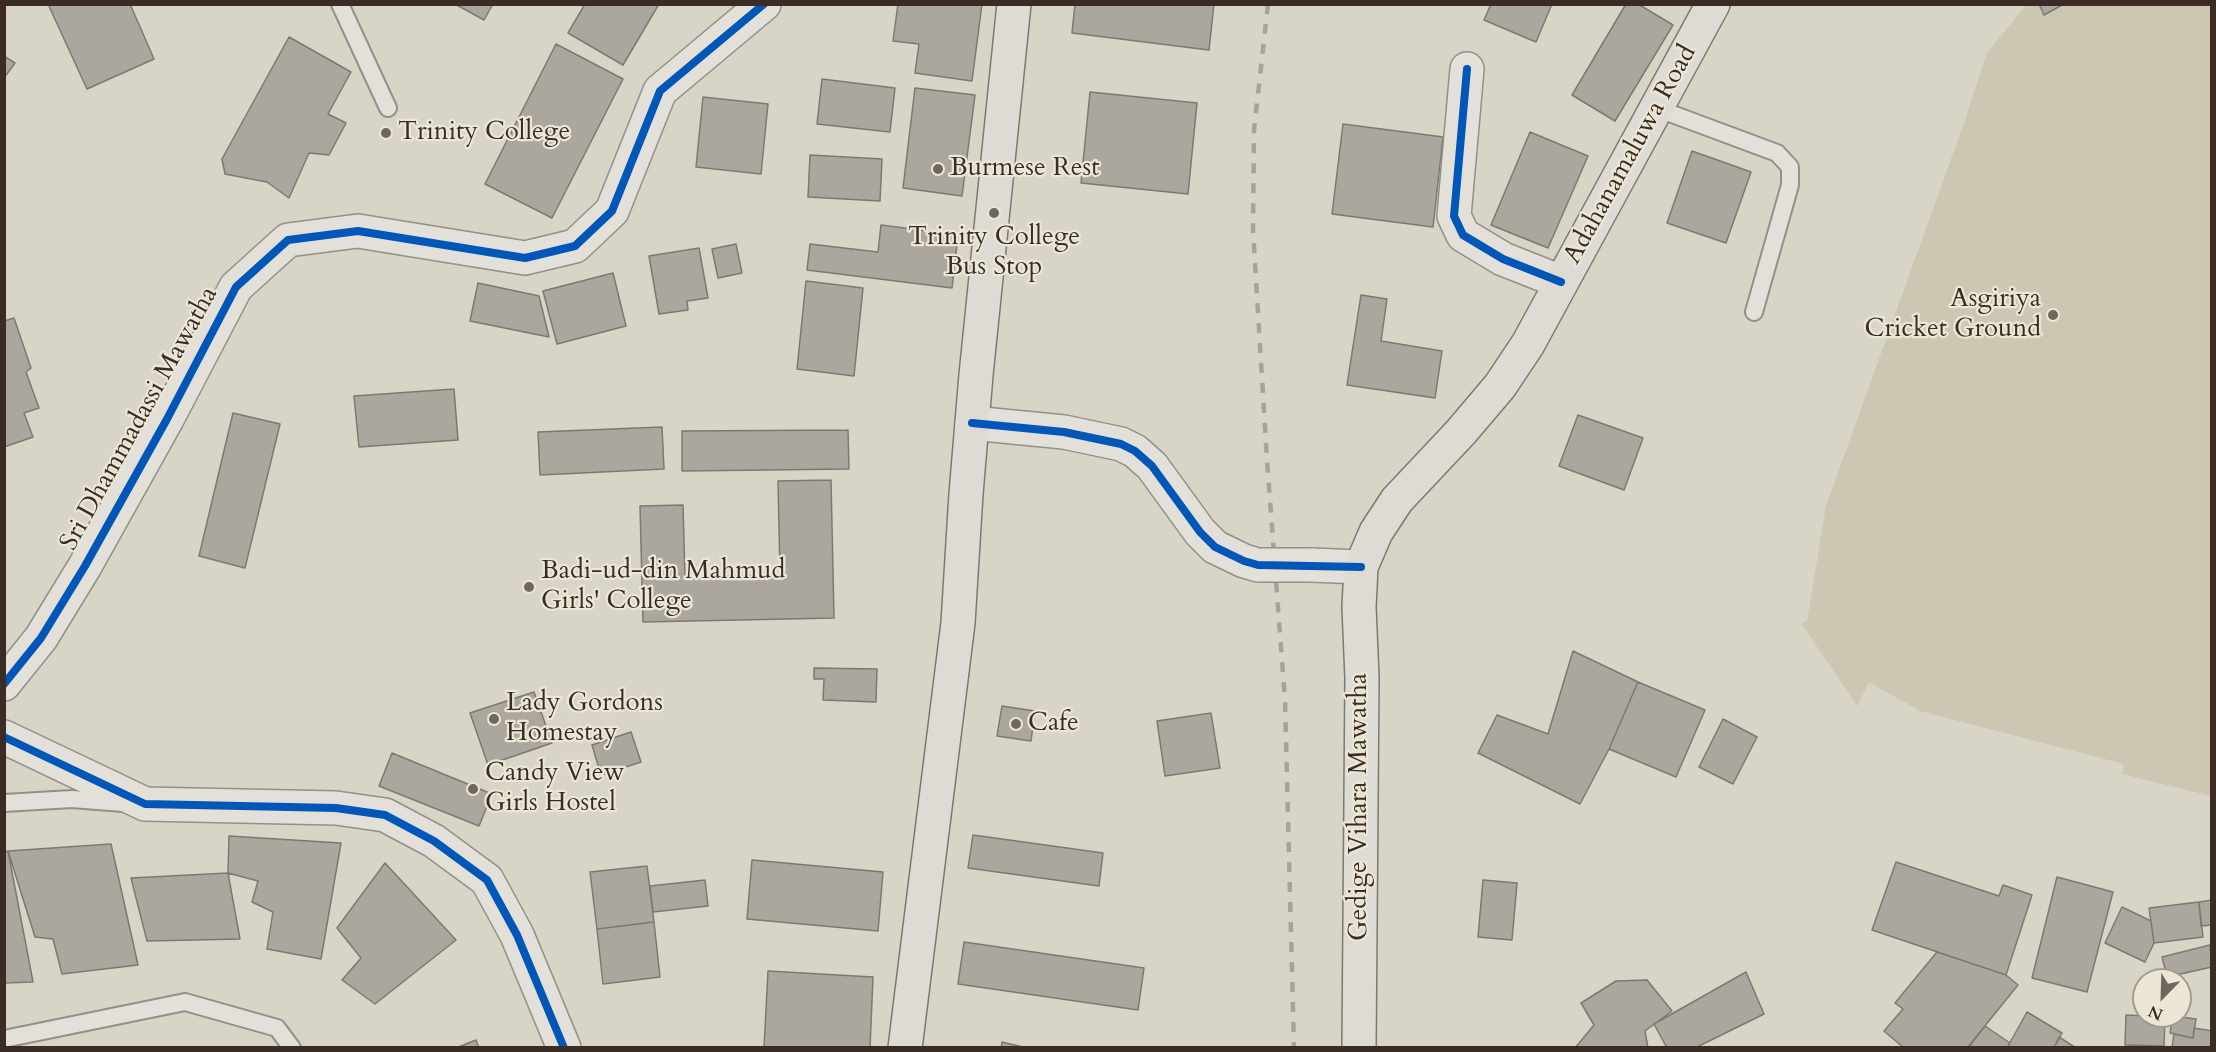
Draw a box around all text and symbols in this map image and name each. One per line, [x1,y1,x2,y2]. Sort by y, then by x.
street label: Adahanamaluwa Road [1558,40,1704,270]
place label: Trinity College [398,117,570,149]
marker: Trinity College [379,126,393,140]
place label: Burmese Rest [950,153,1099,185]
marker: Burmese Rest [931,162,945,176]
marker: Trinity College Bus Stop [987,206,1001,220]
place label: Trinity College Bus Stop [908,222,1080,284]
street label: Sri Dhammadassi Mawatha [54,282,226,556]
place label: Asgiriya Cricket Ground [1865,284,2041,346]
marker: Asgiriya Cricket Ground [2046,308,2060,322]
place label: Badi-ud-din Mahmud Girls' College [541,556,785,618]
marker: Badi-ud-din Mahmud Girls' College [522,580,536,594]
street label: Gedige Vihara Mawatha [1344,673,1376,941]
place label: Lady Gordons Homestay [506,688,663,750]
place label: Cafe [1028,708,1079,740]
marker: Lady Gordons Homestay [487,712,501,726]
marker: Cafe [1009,717,1023,731]
place label: Candy View Girls Hostel [485,758,625,820]
marker: Candy View Girls Hostel [466,782,480,796]
north arrow [2132,968,2192,1028]
text: N [2145,1000,2166,1026]

